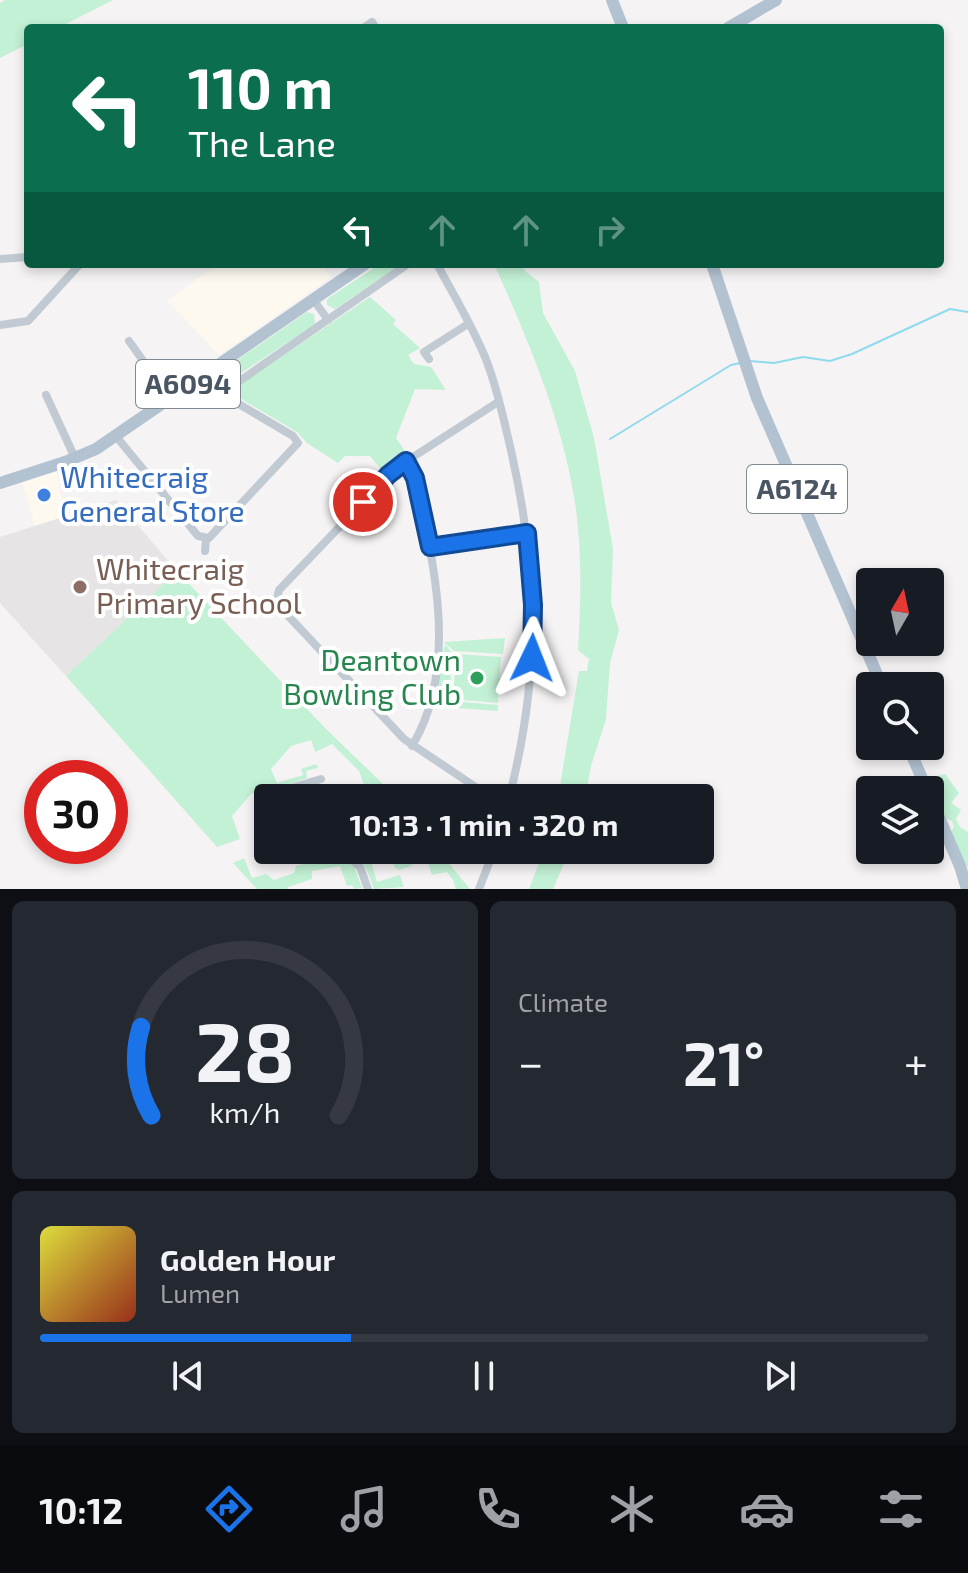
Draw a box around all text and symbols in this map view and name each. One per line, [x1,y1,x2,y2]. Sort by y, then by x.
text: 110 m [188,53,333,120]
icon: left [56,56,160,160]
text: The Lane [188,121,336,164]
icon: left [336,208,380,252]
icon: ahead [420,208,464,252]
icon: ahead [504,208,548,252]
icon: right [588,208,632,252]
road number: A6094 [136,360,240,408]
place label: Whitecraig General Store [60,458,245,528]
road number: A6124 [747,465,847,513]
pin [329,468,397,536]
icon: arrive [341,480,385,524]
marker: Whitecraig General Store [35,486,53,504]
place label: Whitecraig Primary School [96,550,302,620]
north arrow [856,568,944,656]
map controls [856,568,944,864]
marker: Whitecraig Primary School [71,578,89,596]
position arrow [490,616,574,700]
place label: Deantown Bowling Club [283,641,461,711]
marker: Deantown Bowling Club [468,669,486,687]
button: search [856,672,944,760]
speed limit sign: 30 [24,760,128,864]
button: layers [856,776,944,864]
text: 10:13 · 1 min · 320 m [349,806,619,842]
text: Climate [518,986,608,1017]
text: 28 [195,999,295,1099]
text: 21° [683,1026,764,1098]
text: − [518,1035,544,1088]
text: + [904,1035,928,1088]
text: km/h [210,1094,280,1129]
text: Golden Hour [160,1241,335,1277]
text: Lumen [160,1277,240,1308]
icon: previous [166,1354,210,1398]
icon: pause [462,1354,506,1398]
icon: next [758,1354,802,1398]
icon: directions [201,1481,257,1537]
icon: music [336,1481,392,1537]
icon: phone [470,1481,526,1537]
icon: climate [604,1481,660,1537]
icon: car [739,1481,795,1537]
icon: filters [873,1481,929,1537]
text: 10:12 [39,1488,123,1531]

